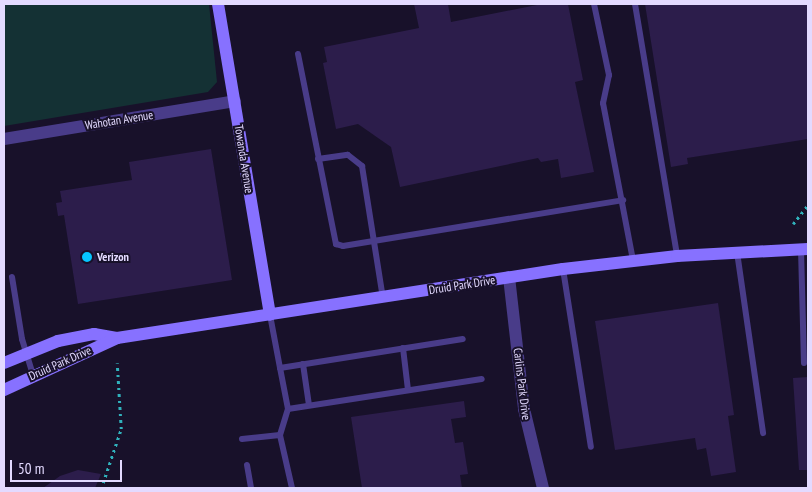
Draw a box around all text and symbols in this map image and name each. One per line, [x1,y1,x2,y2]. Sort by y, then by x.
street label: Wahotan Avenue [84,107,154,133]
street label: Towanda Avenue [231,124,257,194]
place label: Verizon [97,250,129,264]
marker: Verizon [81,251,93,263]
street label: Druid Park Drive [428,273,496,297]
street label: Druid Park Drive [26,343,94,383]
street label: Carlins Park Drive [510,347,534,421]
scale bar [12,450,125,482]
text: 50 m [18,459,44,478]

